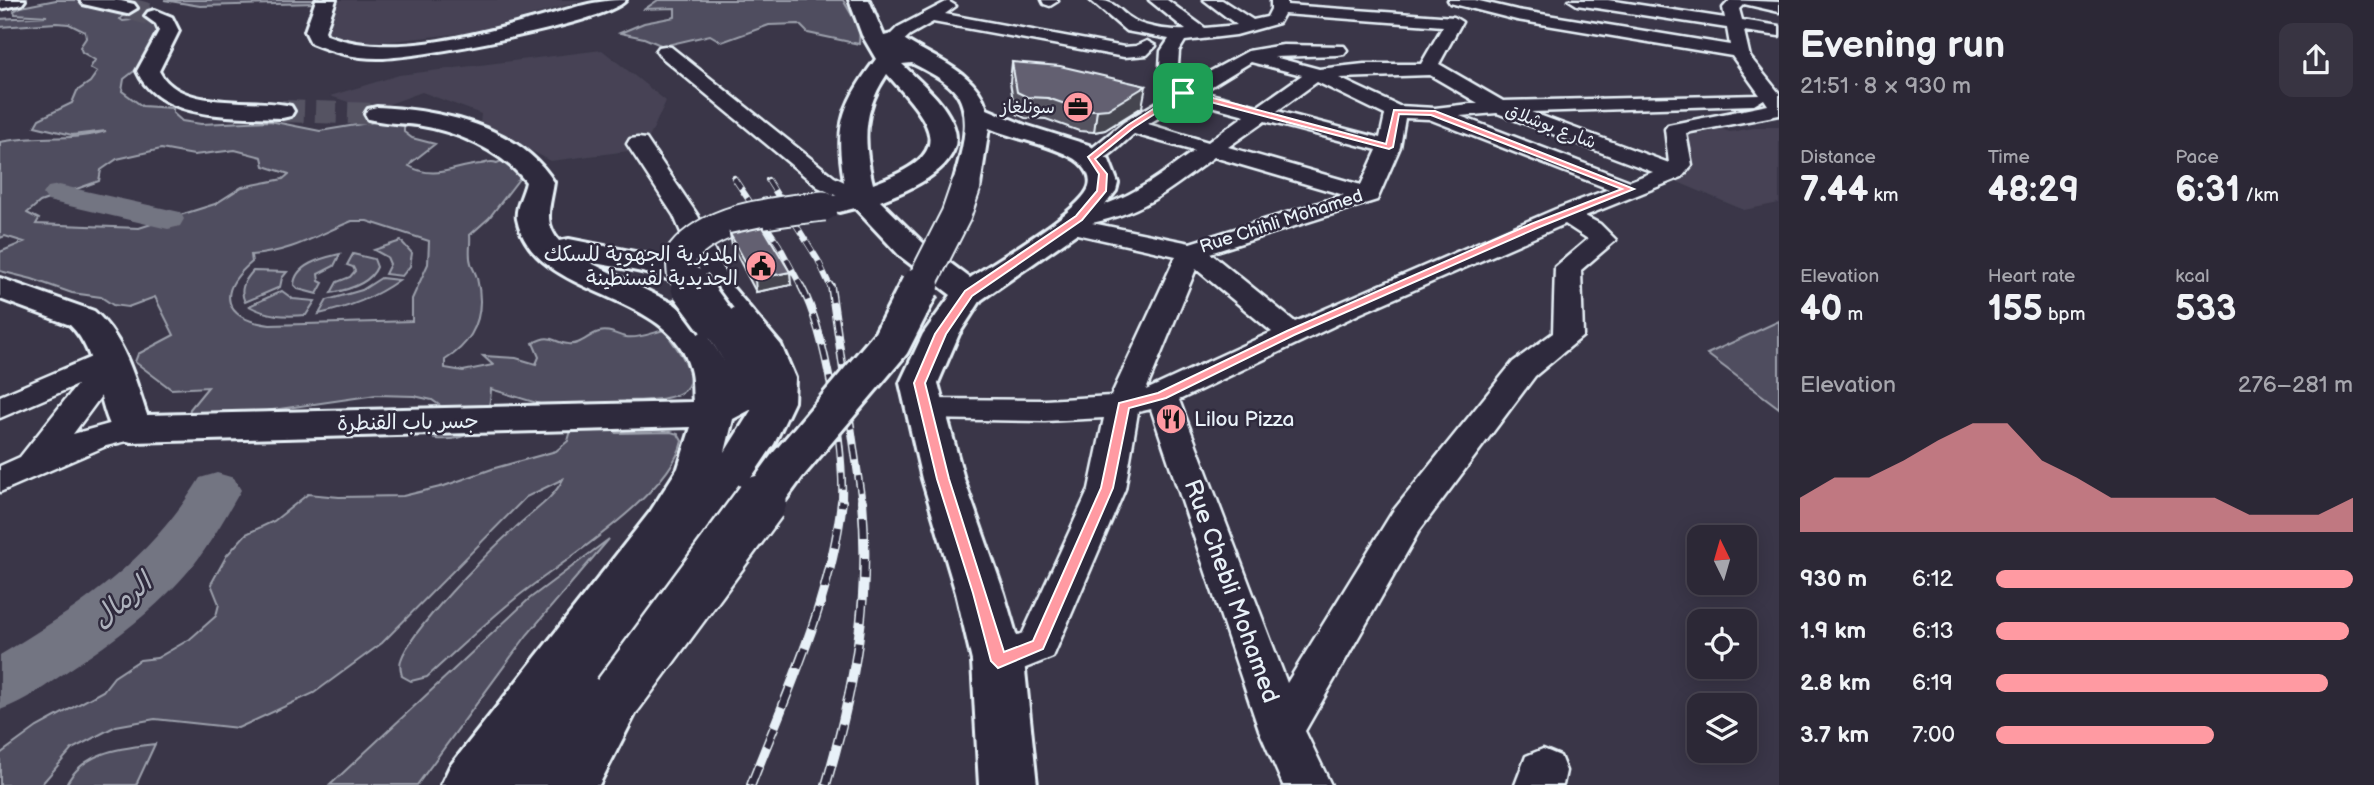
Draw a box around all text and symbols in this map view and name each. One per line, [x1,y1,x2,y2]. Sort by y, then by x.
text: Evening run [1800,23,2005,68]
button: share [2279,23,2353,97]
pin [1153,63,1213,123]
text: 21:51 · 8 × 930 m [1800,72,1971,100]
icon: arrive [1164,74,1202,112]
office icon: سونلغاز [1061,90,1095,124]
place label: سونلغاز [999,97,1055,118]
street label: شارع بوشلاق [1502,100,1599,154]
text: Distance [1800,146,1876,169]
text: Time [1988,146,2030,169]
text: Pace [2175,146,2219,169]
text: 7.44 [1800,169,1868,212]
text: 48:29 [1988,169,2079,212]
text: 6:31 [2175,169,2240,212]
text: km [1868,184,1898,207]
text: /km [2240,184,2279,207]
street label: Rue Chihli Mohamed [1197,185,1365,258]
place label: المديرية الجهوية للسكك الحديدية لقسنطينة [544,242,738,291]
public building icon: المديرية الجهوية للسكك الحديدية لقسنطينة [744,249,778,283]
text: Elevation [1800,265,1879,288]
text: Heart rate [1988,265,2075,288]
text: kcal [2175,265,2209,288]
text: 40 [1800,288,1842,331]
text: 155 [1988,288,2043,331]
text: 533 [2175,288,2236,331]
text: m [1842,303,1863,326]
text: bpm [2043,303,2085,326]
text: Elevation [1800,371,1896,399]
text: 276–281 m [2238,371,2353,399]
restaurant icon: Lilou Pizza [1154,402,1188,436]
place label: Lilou Pizza [1194,407,1294,432]
street label: جسر باب القنطرة [337,409,479,436]
street label: Rue Chebli Mohamed [1178,475,1285,707]
north arrow [1687,525,1757,595]
map controls [1687,525,1757,763]
water label: الرمال [85,564,162,636]
text: 930 m [1800,565,1867,593]
text: 6:12 [1912,565,1953,593]
button: locate [1687,609,1757,679]
text: 1.9 km [1800,617,1866,645]
text: 6:13 [1912,617,1954,645]
text: 2.8 km [1800,669,1871,697]
text: 6:19 [1912,669,1953,697]
button: layers [1687,693,1757,763]
text: 3.7 km [1800,721,1869,749]
text: 7:00 [1912,721,1955,749]

